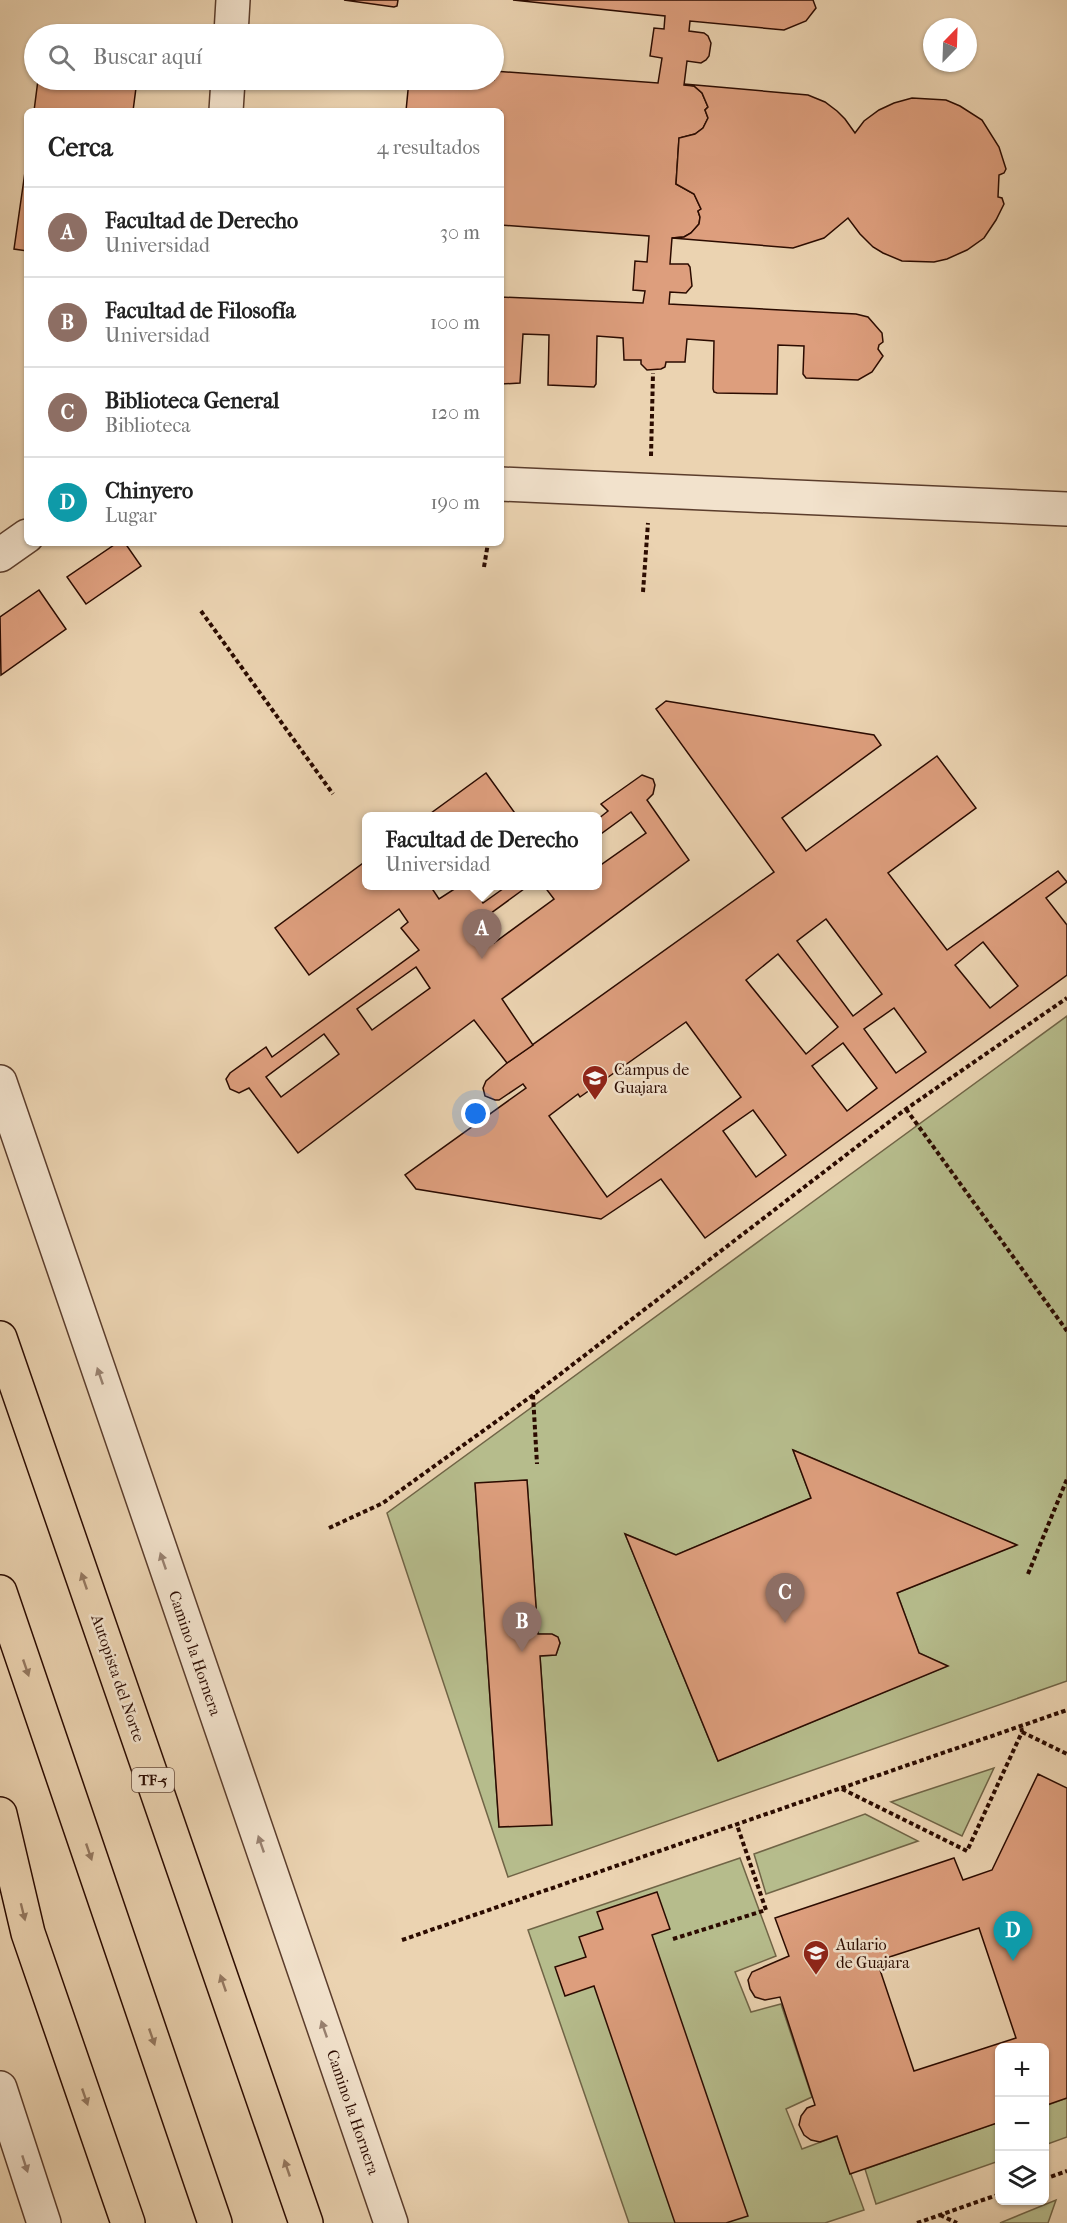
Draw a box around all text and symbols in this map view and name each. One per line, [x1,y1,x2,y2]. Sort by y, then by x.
north arrow [923,18,977,72]
search box [24,24,504,90]
icon: search [45,41,78,74]
text: Buscar aquí [93,44,202,70]
text: Cerca [48,132,113,163]
text: 4 resultados [377,136,480,159]
text: Facultad de Derecho [105,208,298,234]
text: A [61,221,74,244]
text: 30 m [440,221,480,244]
text: Universidad [105,234,210,257]
text: Facultad de Filosofía [105,298,296,324]
text: B [61,311,74,334]
text: 100 m [430,311,480,334]
text: Universidad [105,324,210,347]
text: Biblioteca General [105,388,279,414]
text: C [61,401,74,424]
text: 120 m [431,401,480,424]
text: Biblioteca [105,414,191,437]
text: Chinyero [105,478,193,504]
text: D [60,491,75,514]
text: 190 m [430,491,480,514]
text: Lugar [105,504,157,527]
popup [362,812,602,890]
text: Facultad de Derecho [385,827,579,853]
text: Universidad [385,853,490,876]
pin: A [462,910,502,959]
place label: Campus de Guajara [614,1060,689,1097]
school or university icon: Campus de Guajara [580,1063,610,1101]
your location [461,1099,490,1128]
one-way arrow [95,1367,105,1385]
one-way arrow [158,1551,168,1569]
one-way arrow [79,1572,88,1590]
pin: C [766,1574,804,1623]
street label: Camino la Hornera [165,1588,225,1718]
pin: B [502,1602,542,1652]
street label: Autopista del Norte [87,1611,149,1744]
one-way arrow [21,1659,31,1677]
road number: TF-5 [132,1768,174,1792]
one-way arrow [255,1835,265,1853]
one-way arrow [84,1843,94,1861]
one-way arrow [18,1903,28,1921]
pin: D [994,1912,1032,1961]
place label: Aulario de Guajara [835,1935,910,1972]
school or university icon: Aulario de Guajara [801,1938,831,1976]
one-way arrow [218,1974,228,1992]
one-way arrow [319,2020,329,2038]
one-way arrow [147,2028,157,2046]
map controls [995,2043,1049,2205]
button: + [995,2043,1049,2097]
street label: Camino la Hornera [323,2047,383,2177]
one-way arrow [80,2088,90,2106]
button: − [995,2097,1049,2151]
button: layers [995,2151,1049,2205]
one-way arrow [21,2155,30,2173]
one-way arrow [282,2159,291,2177]

